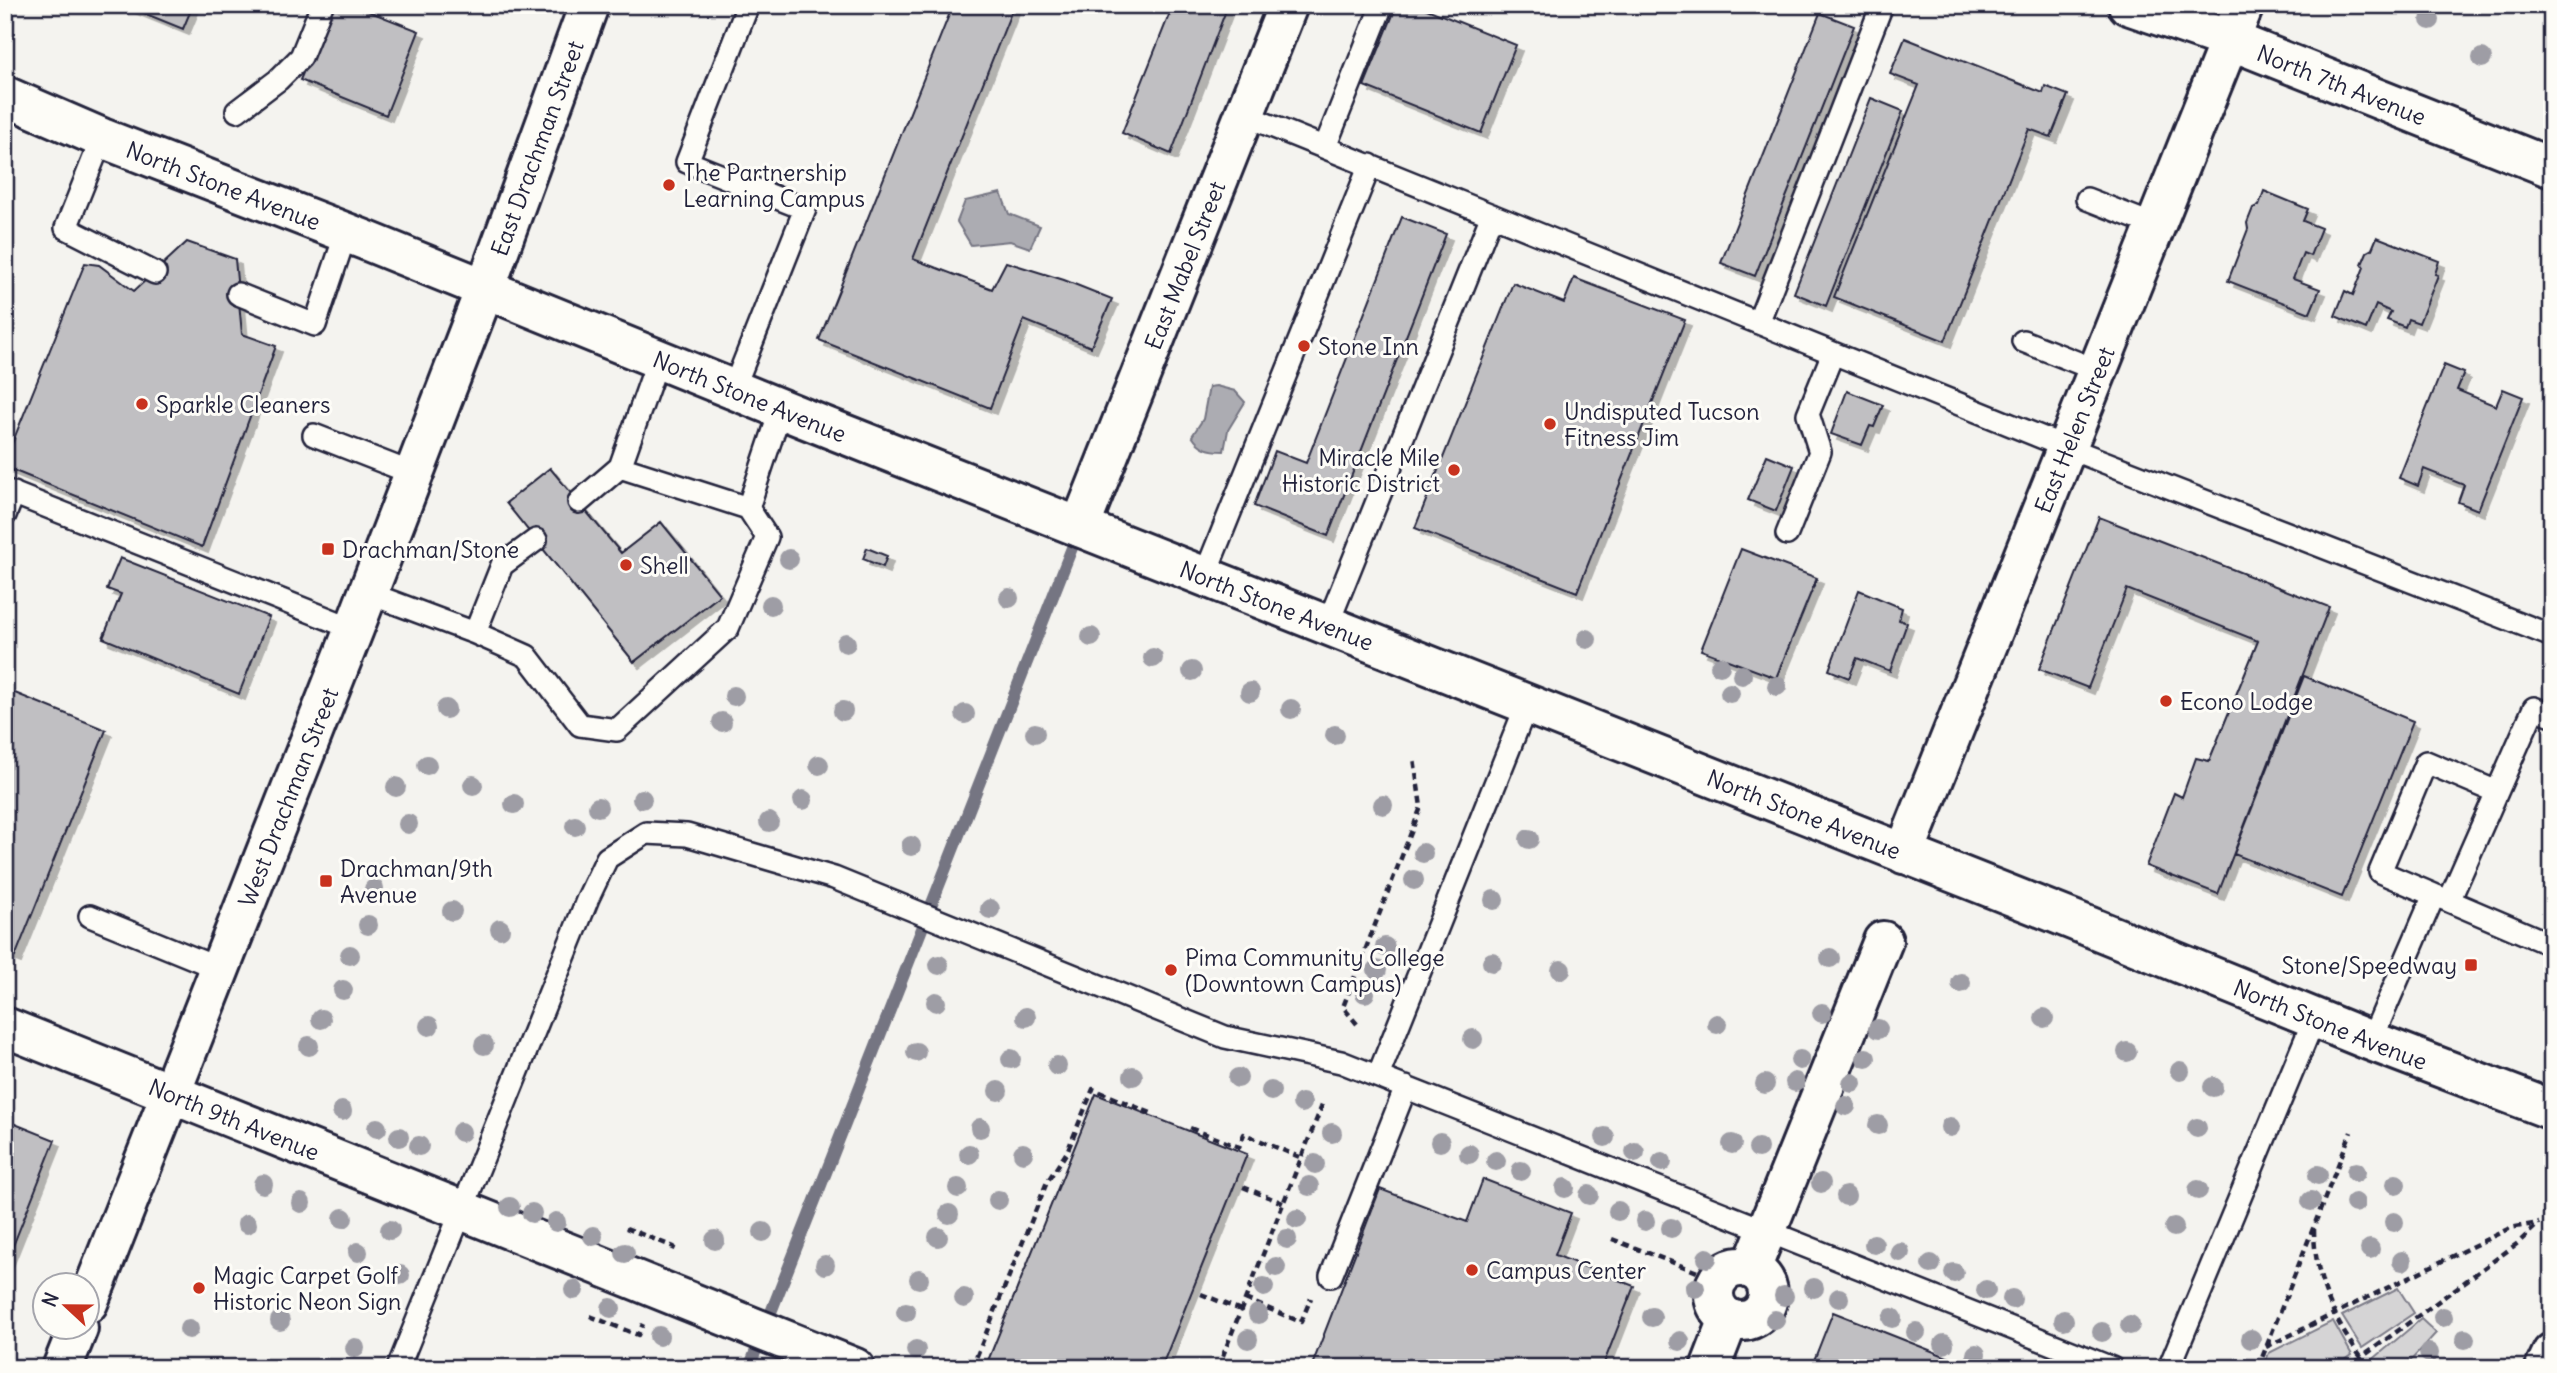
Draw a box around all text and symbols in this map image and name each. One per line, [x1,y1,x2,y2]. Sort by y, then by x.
street label: East Drachman Street [484,36,589,260]
street label: North 7th Avenue [2253,38,2430,131]
street label: North Stone Avenue [122,134,325,236]
place label: The Partnership Learning Campus [683,158,865,213]
street label: East Mabel Street [1138,176,1231,353]
marker: The Partnership Learning Campus [661,177,677,193]
place label: Stone Inn [1318,332,1419,361]
marker: Stone Inn [1296,338,1312,354]
street label: East Helen Street [2028,342,2120,517]
street label: North Stone Avenue [649,344,851,448]
place label: Sparkle Cleaners [156,390,331,419]
marker: Sparkle Cleaners [134,396,150,412]
place label: Undisputed Tucson Fitness Jim [1564,397,1759,452]
marker: Undisputed Tucson Fitness Jim [1542,416,1558,432]
place label: Miracle Mile Historic District [1282,443,1440,498]
marker: Miracle Mile Historic District [1446,462,1462,478]
place label: Drachman/Stone [342,535,519,564]
marker: Drachman/Stone [320,541,336,557]
place label: Shell [640,551,689,580]
street label: North Stone Avenue [1176,554,1378,657]
marker: Shell [618,557,634,573]
street label: West Drachman Street [231,683,344,911]
place label: Econo Lodge [2180,687,2313,716]
marker: Econo Lodge [2158,693,2174,709]
street label: North Stone Avenue [1703,762,1905,865]
place label: Drachman/9th Avenue [340,854,493,909]
marker: Drachman/9th Avenue [318,873,334,889]
place label: Pima Community College (Downtown Campus) [1185,943,1445,998]
place label: Stone/Speedway [2281,951,2457,980]
marker: Stone/Speedway [2463,957,2479,973]
marker: Pima Community College (Downtown Campus) [1163,962,1179,978]
street label: North Stone Avenue [2230,972,2431,1076]
street label: North 9th Avenue [145,1072,324,1166]
place label: Campus Center [1486,1256,1647,1285]
place label: Magic Carpet Golf Historic Neon Sign [213,1261,401,1316]
marker: Campus Center [1464,1262,1480,1278]
north arrow [32,1272,102,1342]
marker: Magic Carpet Golf Historic Neon Sign [191,1280,207,1296]
text: N [37,1289,64,1310]

